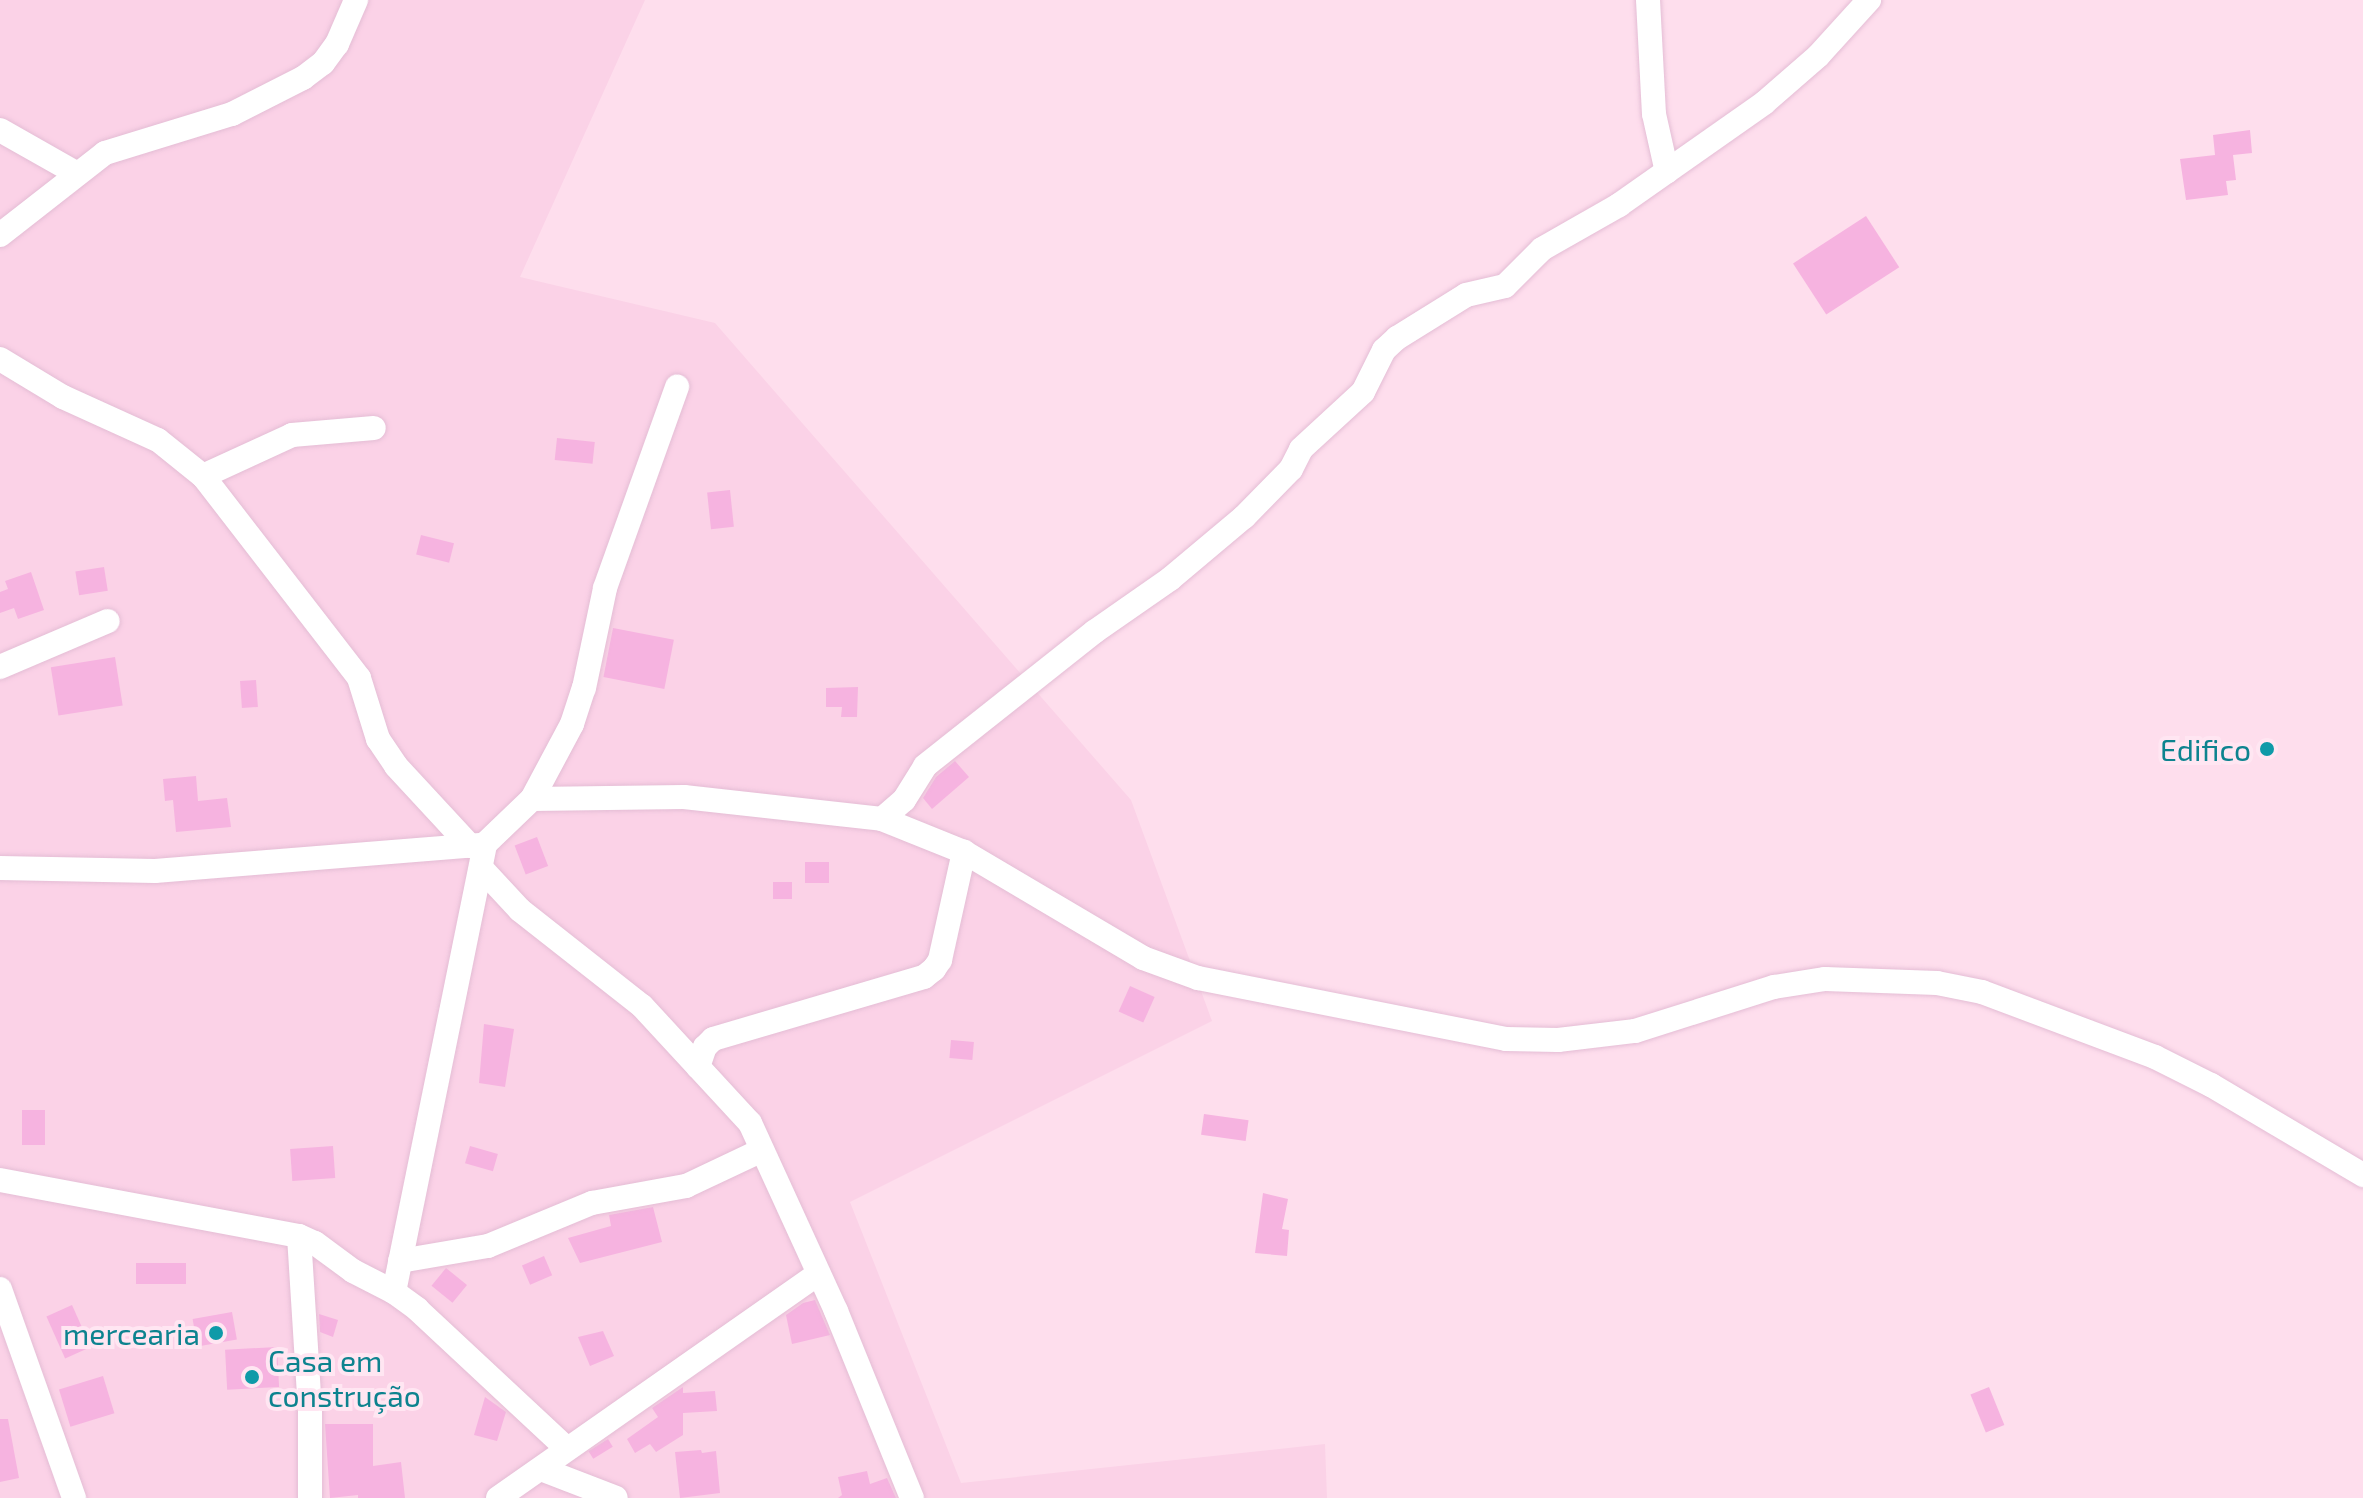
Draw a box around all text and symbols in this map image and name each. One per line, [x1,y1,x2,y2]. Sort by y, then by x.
place label: Edifico [2160,731,2251,767]
marker: Edifico [2258,740,2276,758]
place label: mercearia [63,1315,200,1351]
marker: mercearia [207,1324,225,1342]
place label: Casa em construção [268,1342,421,1412]
marker: Casa em construção [243,1368,261,1386]

